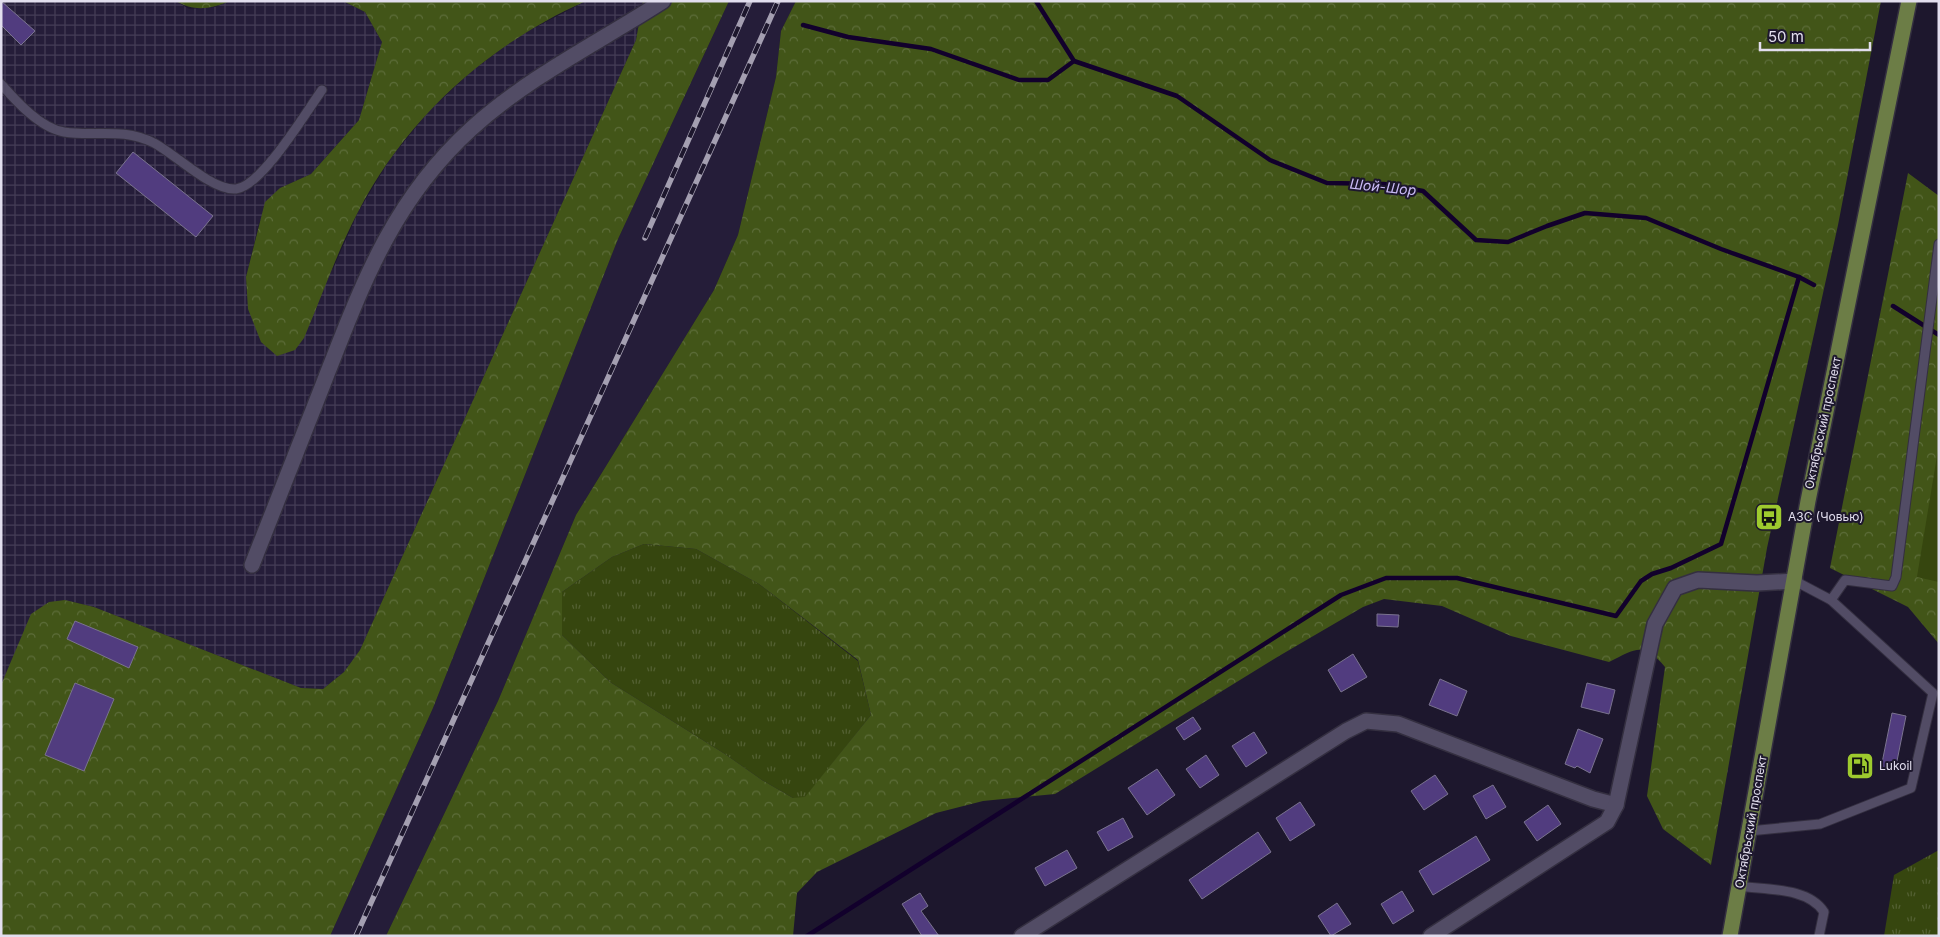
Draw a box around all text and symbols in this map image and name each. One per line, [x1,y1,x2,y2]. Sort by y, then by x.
scale bar [1760,20,1870,52]
text: 50 m [1768,27,1804,46]
water label: Шой-Шор [1349,175,1417,198]
street label: Октябрьский проспект [1801,355,1844,490]
bus stop icon: АЗС (Човью) [1754,502,1784,532]
place label: АЗС (Човью) [1788,509,1864,524]
fuel station icon: Lukoil [1845,751,1875,781]
street label: Октябрьский проспект [1731,754,1770,889]
place label: Lukoil [1879,758,1912,773]

